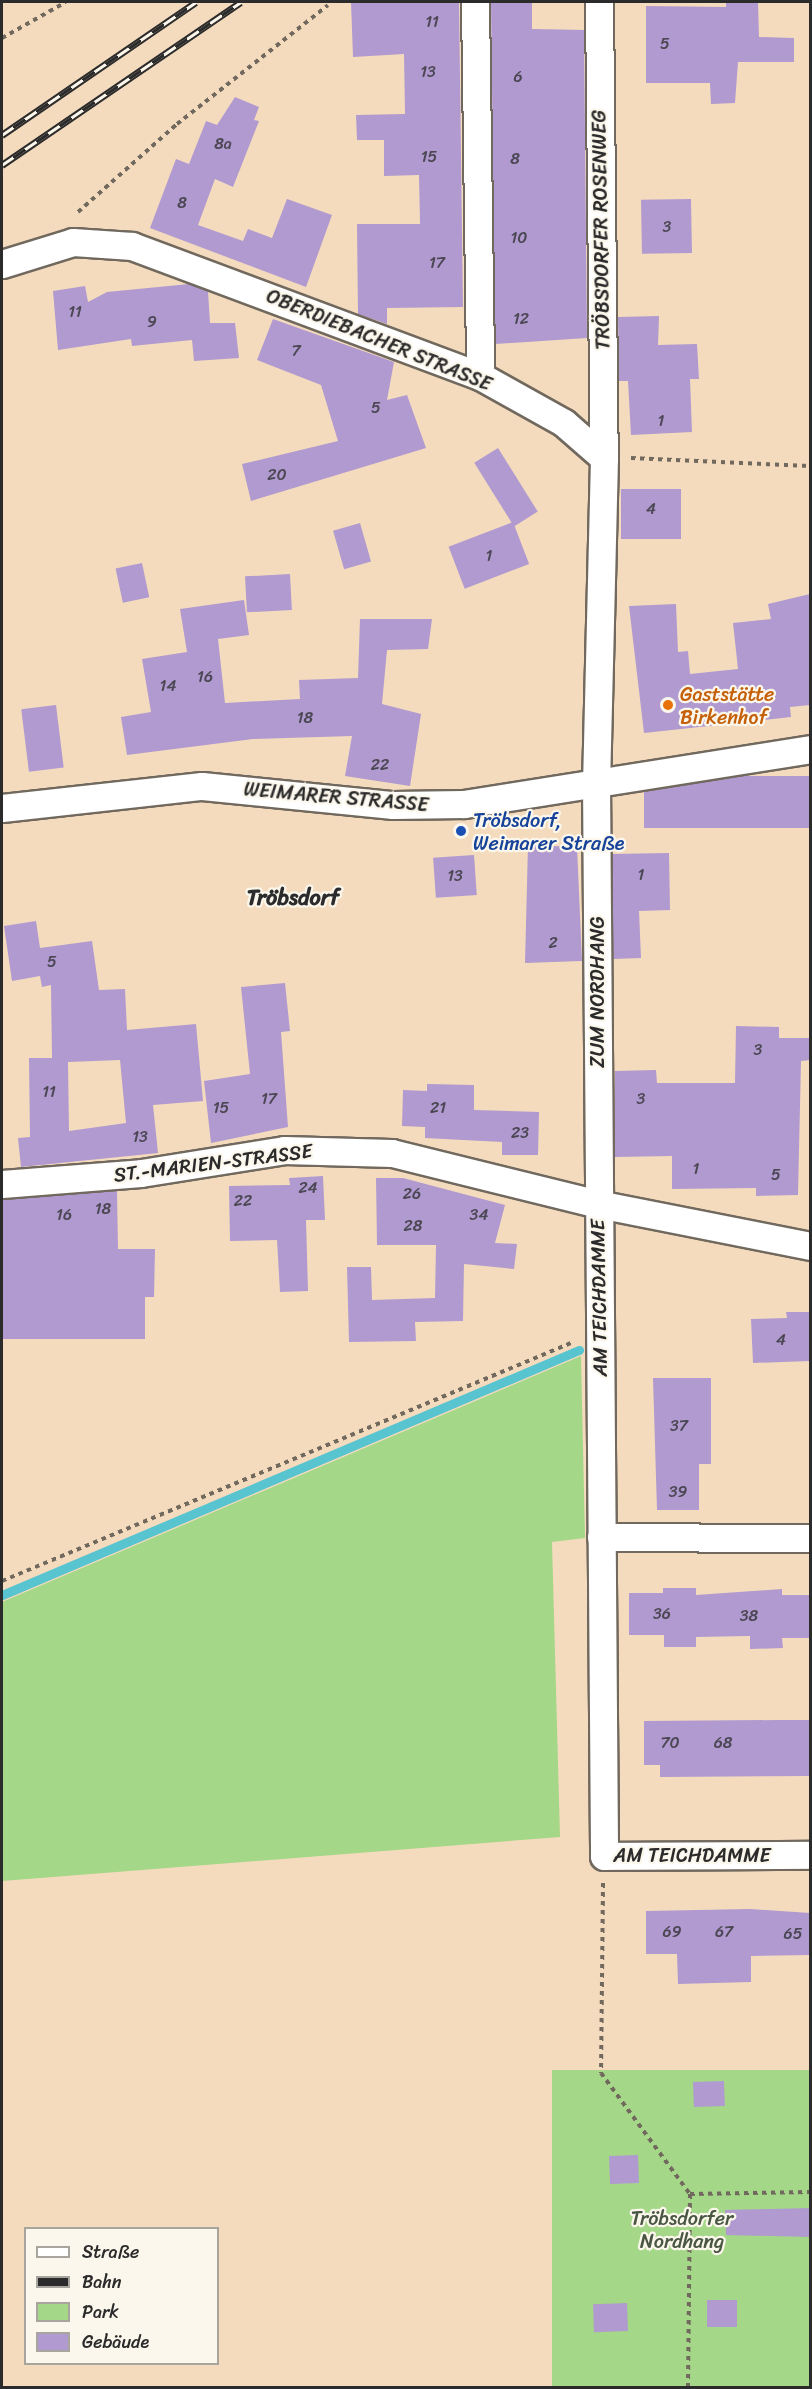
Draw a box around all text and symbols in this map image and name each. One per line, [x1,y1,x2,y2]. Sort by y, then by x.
house number: 11 [425,12,439,32]
house number: 5 [660,34,670,54]
house number: 13 [420,62,436,82]
house number: 6 [513,67,523,87]
street label: TRÖBSDORFER ROSENWEG [587,110,615,350]
house number: 8a [214,134,232,154]
house number: 15 [421,147,437,167]
house number: 8 [510,149,520,169]
house number: 8 [177,193,187,213]
house number: 3 [663,217,671,237]
house number: 10 [511,228,527,248]
house number: 17 [429,253,445,273]
street label: OBERDIEBACHER STRASSE [262,283,496,397]
house number: 11 [68,302,82,322]
house number: 12 [513,309,529,329]
house number: 9 [147,312,157,332]
house number: 7 [291,341,301,361]
house number: 5 [371,398,381,418]
house number: 1 [658,411,664,431]
house number: 20 [267,465,287,485]
house number: 4 [646,499,656,519]
house number: 1 [486,546,492,566]
house number: 16 [197,667,213,687]
house number: 14 [160,676,176,696]
place label: Gaststätte Birkenhof [680,682,774,729]
marker: Gaststätte Birkenhof [661,698,675,712]
house number: 18 [297,708,313,728]
house number: 22 [371,755,389,775]
street label: WEIMARER STRASSE [242,777,430,817]
place label: Tröbsdorf, Weimarer Straße [473,808,625,855]
marker: Tröbsdorf, Weimarer Straße [454,824,468,838]
house number: 1 [638,865,644,885]
house number: 13 [447,866,463,886]
district label: Tröbsdorf [247,885,339,911]
street label: ZUM NORDHANG [585,916,609,1068]
house number: 2 [548,933,558,953]
house number: 5 [47,952,57,972]
house number: 3 [754,1040,762,1060]
house number: 11 [42,1082,56,1102]
house number: 17 [261,1089,277,1109]
house number: 3 [637,1089,645,1109]
house number: 15 [213,1098,229,1118]
house number: 21 [430,1098,446,1118]
house number: 23 [511,1123,529,1143]
house number: 13 [132,1127,148,1147]
street label: ST.-MARIEN-STRASSE [112,1139,314,1187]
house number: 1 [693,1159,699,1179]
house number: 5 [771,1165,781,1185]
house number: 24 [298,1178,318,1198]
house number: 26 [403,1184,421,1204]
house number: 22 [234,1191,252,1211]
house number: 18 [95,1199,111,1219]
house number: 16 [56,1205,72,1225]
house number: 34 [470,1205,488,1225]
house number: 28 [404,1216,422,1236]
street label: AM TEICHDAMME [586,1218,612,1378]
house number: 4 [776,1330,786,1350]
house number: 37 [670,1416,688,1436]
house number: 39 [669,1482,687,1502]
house number: 36 [653,1604,671,1624]
house number: 38 [740,1606,758,1626]
house number: 70 [660,1733,680,1753]
house number: 68 [714,1733,732,1753]
street label: AM TEICHDAMME [613,1843,771,1867]
house number: 69 [663,1922,681,1942]
house number: 67 [715,1922,733,1942]
house number: 65 [784,1924,802,1944]
park label: Tröbsdorfer Nordhang [631,2206,733,2253]
legend [24,2227,219,2365]
text: Straße [82,2236,139,2268]
text: Bahn [82,2266,122,2298]
text: Park [82,2296,119,2328]
text: Gebäude [82,2326,149,2358]

